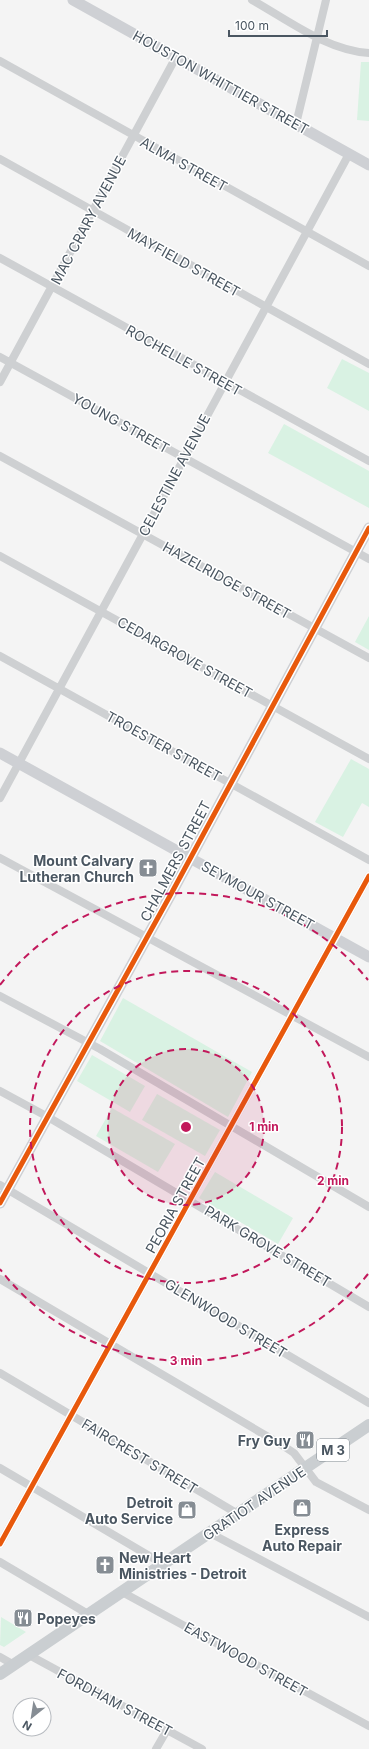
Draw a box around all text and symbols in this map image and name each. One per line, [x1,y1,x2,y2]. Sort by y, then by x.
scale bar [229,12,327,38]
text: 100 m [235,18,269,33]
street label: HOUSTON WHITTIER STREET [130,26,312,138]
street label: ALMA STREET [138,133,230,195]
street label: MAC CRARY AVENUE [47,153,129,287]
street label: MAYFIELD STREET [125,224,243,300]
street label: ROCHELLE STREET [123,321,245,399]
street label: YOUNG STREET [70,389,172,457]
street label: CELESTINE AVENUE [135,411,213,539]
street label: HAZELRIDGE STREET [160,538,294,622]
street label: CEDARGROVE STREET [115,613,255,701]
street label: TROESTER STREET [103,707,225,785]
street label: CHALMERS STREET [136,798,214,924]
place label: Mount Calvary Lutheran Church [19,852,135,885]
church icon: Mount Calvary Lutheran Church [137,857,159,879]
street label: SEYMOUR STREET [199,857,317,933]
text: 1 min [249,1119,279,1134]
centre of rings [179,1120,193,1134]
street label: PEORIA STREET [142,1154,208,1256]
text: 2 min [317,1173,349,1188]
street label: PARK GROVE STREET [202,1201,334,1291]
street label: GLENWOOD STREET [162,1275,290,1361]
text: 3 min [170,1353,202,1368]
street label: FAIRCREST STREET [79,1415,201,1497]
restaurant icon: Fry Guy [294,1429,316,1451]
place label: Fry Guy [238,1432,292,1449]
road number: M 3 [317,1439,349,1461]
street label: GRATIOT AVENUE [199,1462,309,1544]
place label: Detroit Auto Service [85,1494,173,1527]
shop icon: Express Auto Repair [291,1497,313,1519]
shop icon: Detroit Auto Service [176,1499,198,1521]
place label: Express Auto Repair [262,1521,342,1554]
place label: New Heart Ministries - Detroit [119,1549,247,1582]
church icon: New Heart Ministries - Detroit [94,1554,116,1576]
restaurant icon: Popeyes [12,1607,34,1629]
place label: Popeyes [37,1610,96,1627]
street label: EASTWOOD STREET [181,1618,311,1700]
street label: FORDHAM STREET [55,1665,175,1739]
north arrow [12,1697,52,1737]
text: N [20,1718,34,1734]

